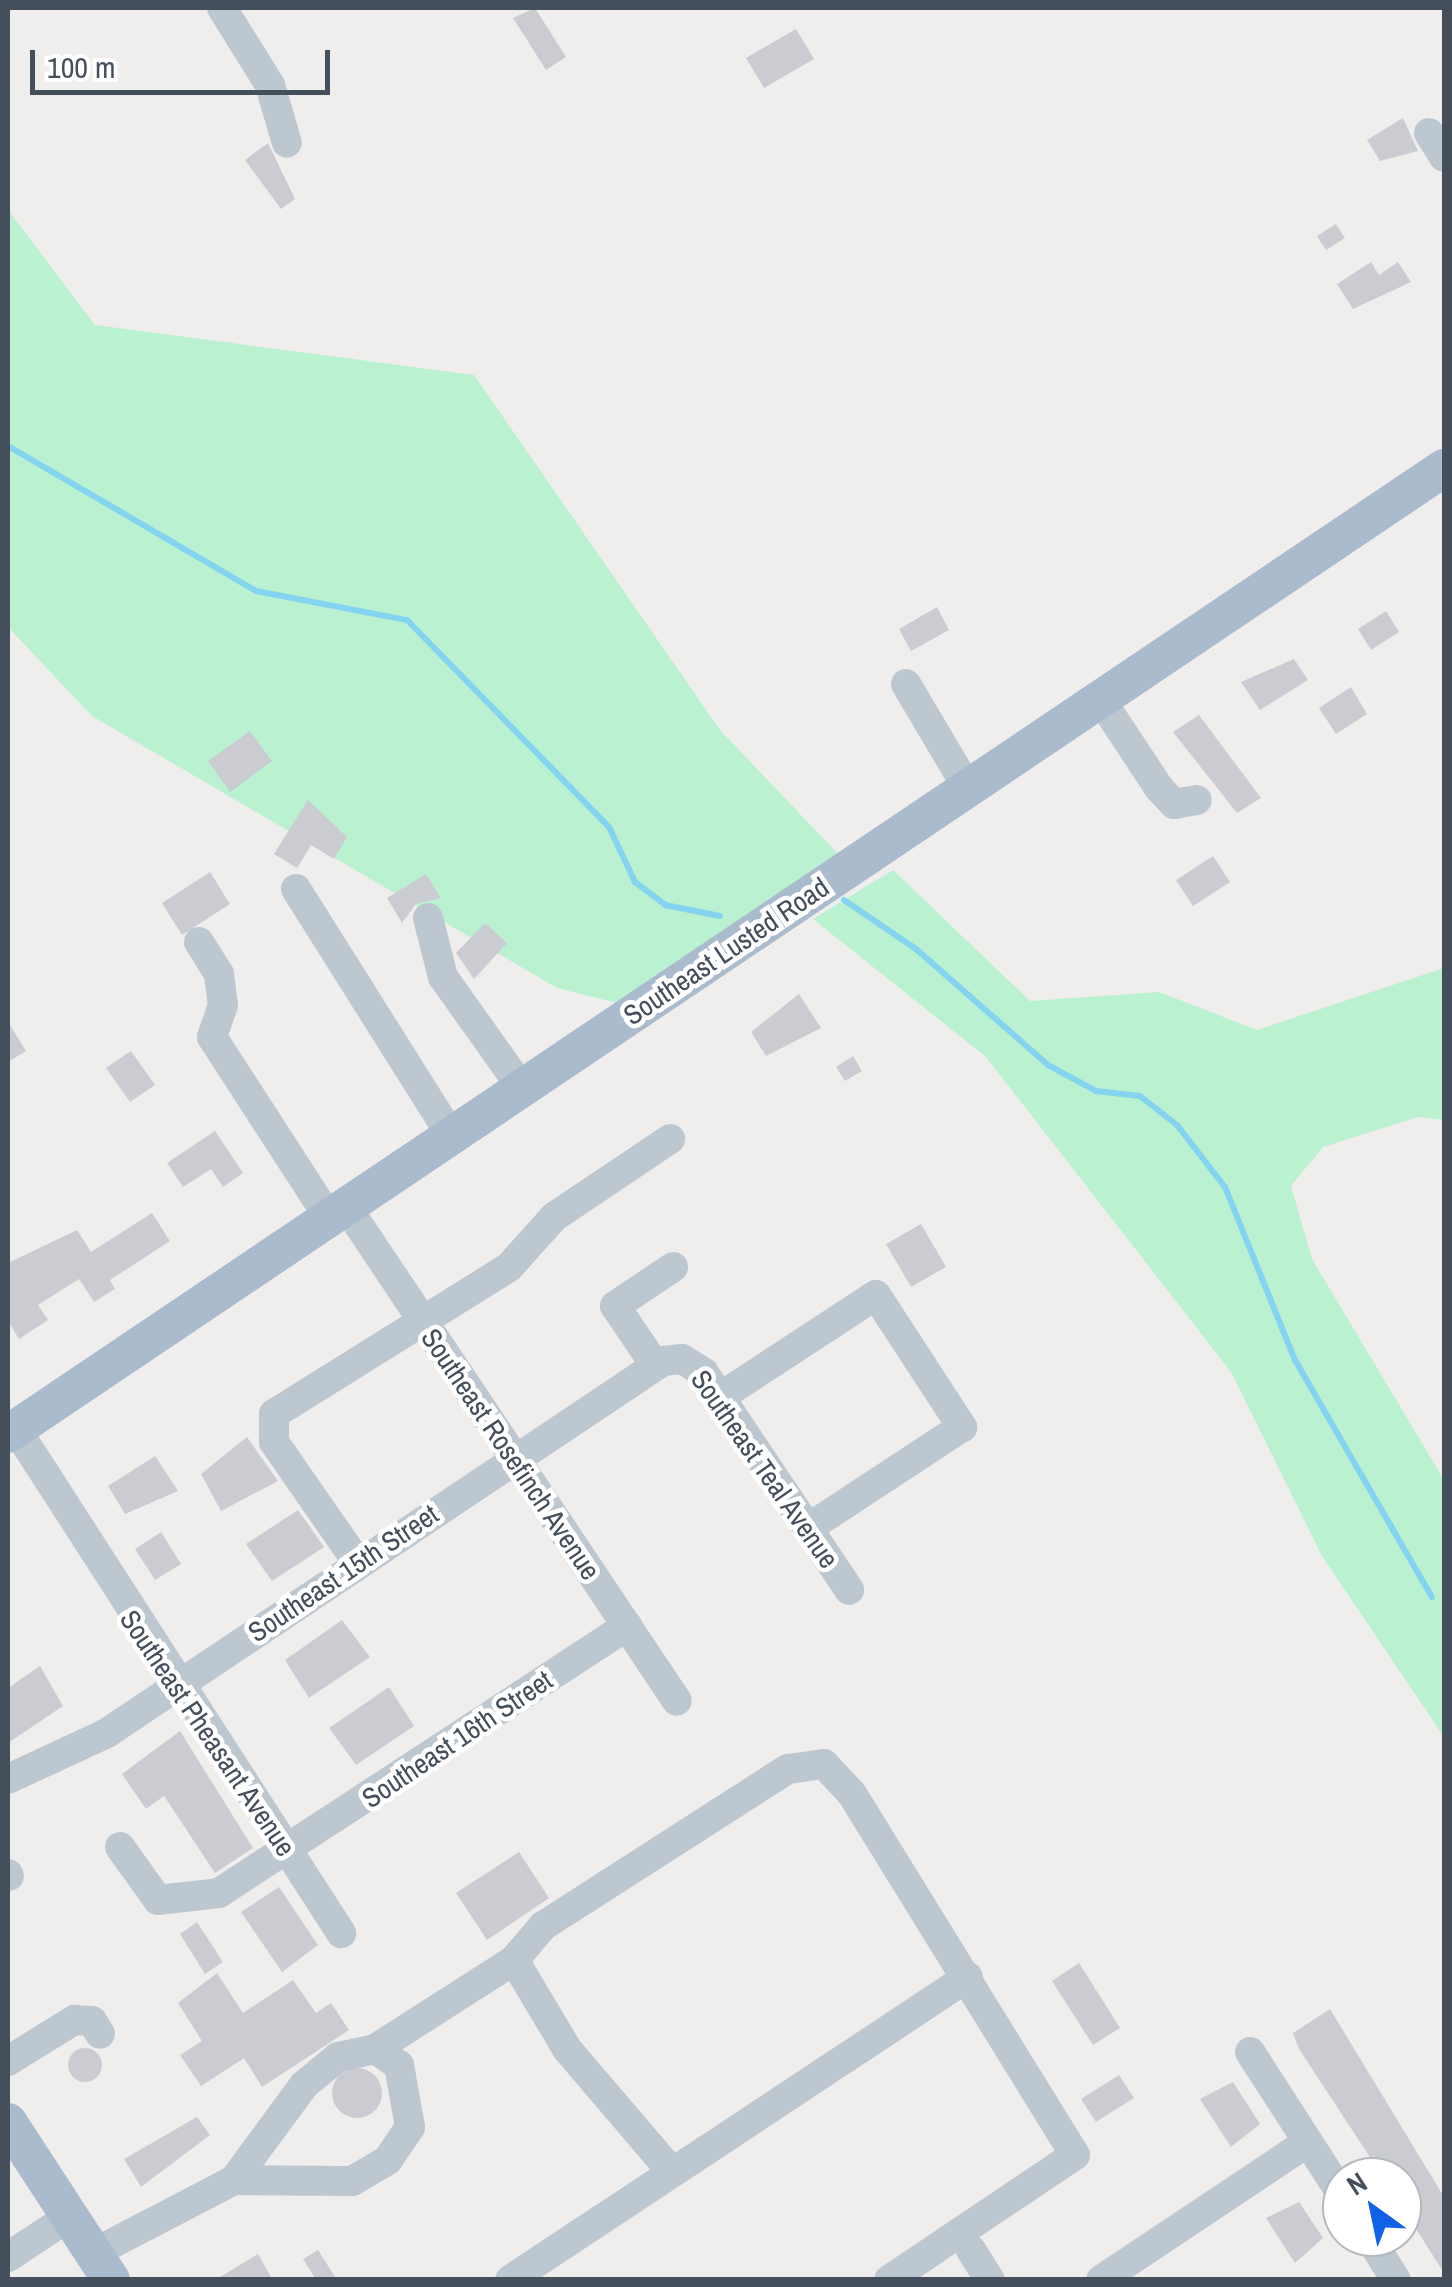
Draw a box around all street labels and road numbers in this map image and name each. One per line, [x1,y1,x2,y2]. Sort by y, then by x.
street label: Southeast Lusted Road [617,870,835,1032]
street label: Southeast Rosefinch Avenue [414,1321,608,1587]
street label: Southeast Teal Avenue [684,1363,846,1575]
street label: Southeast 15th Street [242,1497,444,1649]
street label: Southeast Pheasant Avenue [113,1603,303,1863]
street label: Southeast 16th Street [356,1663,558,1815]

